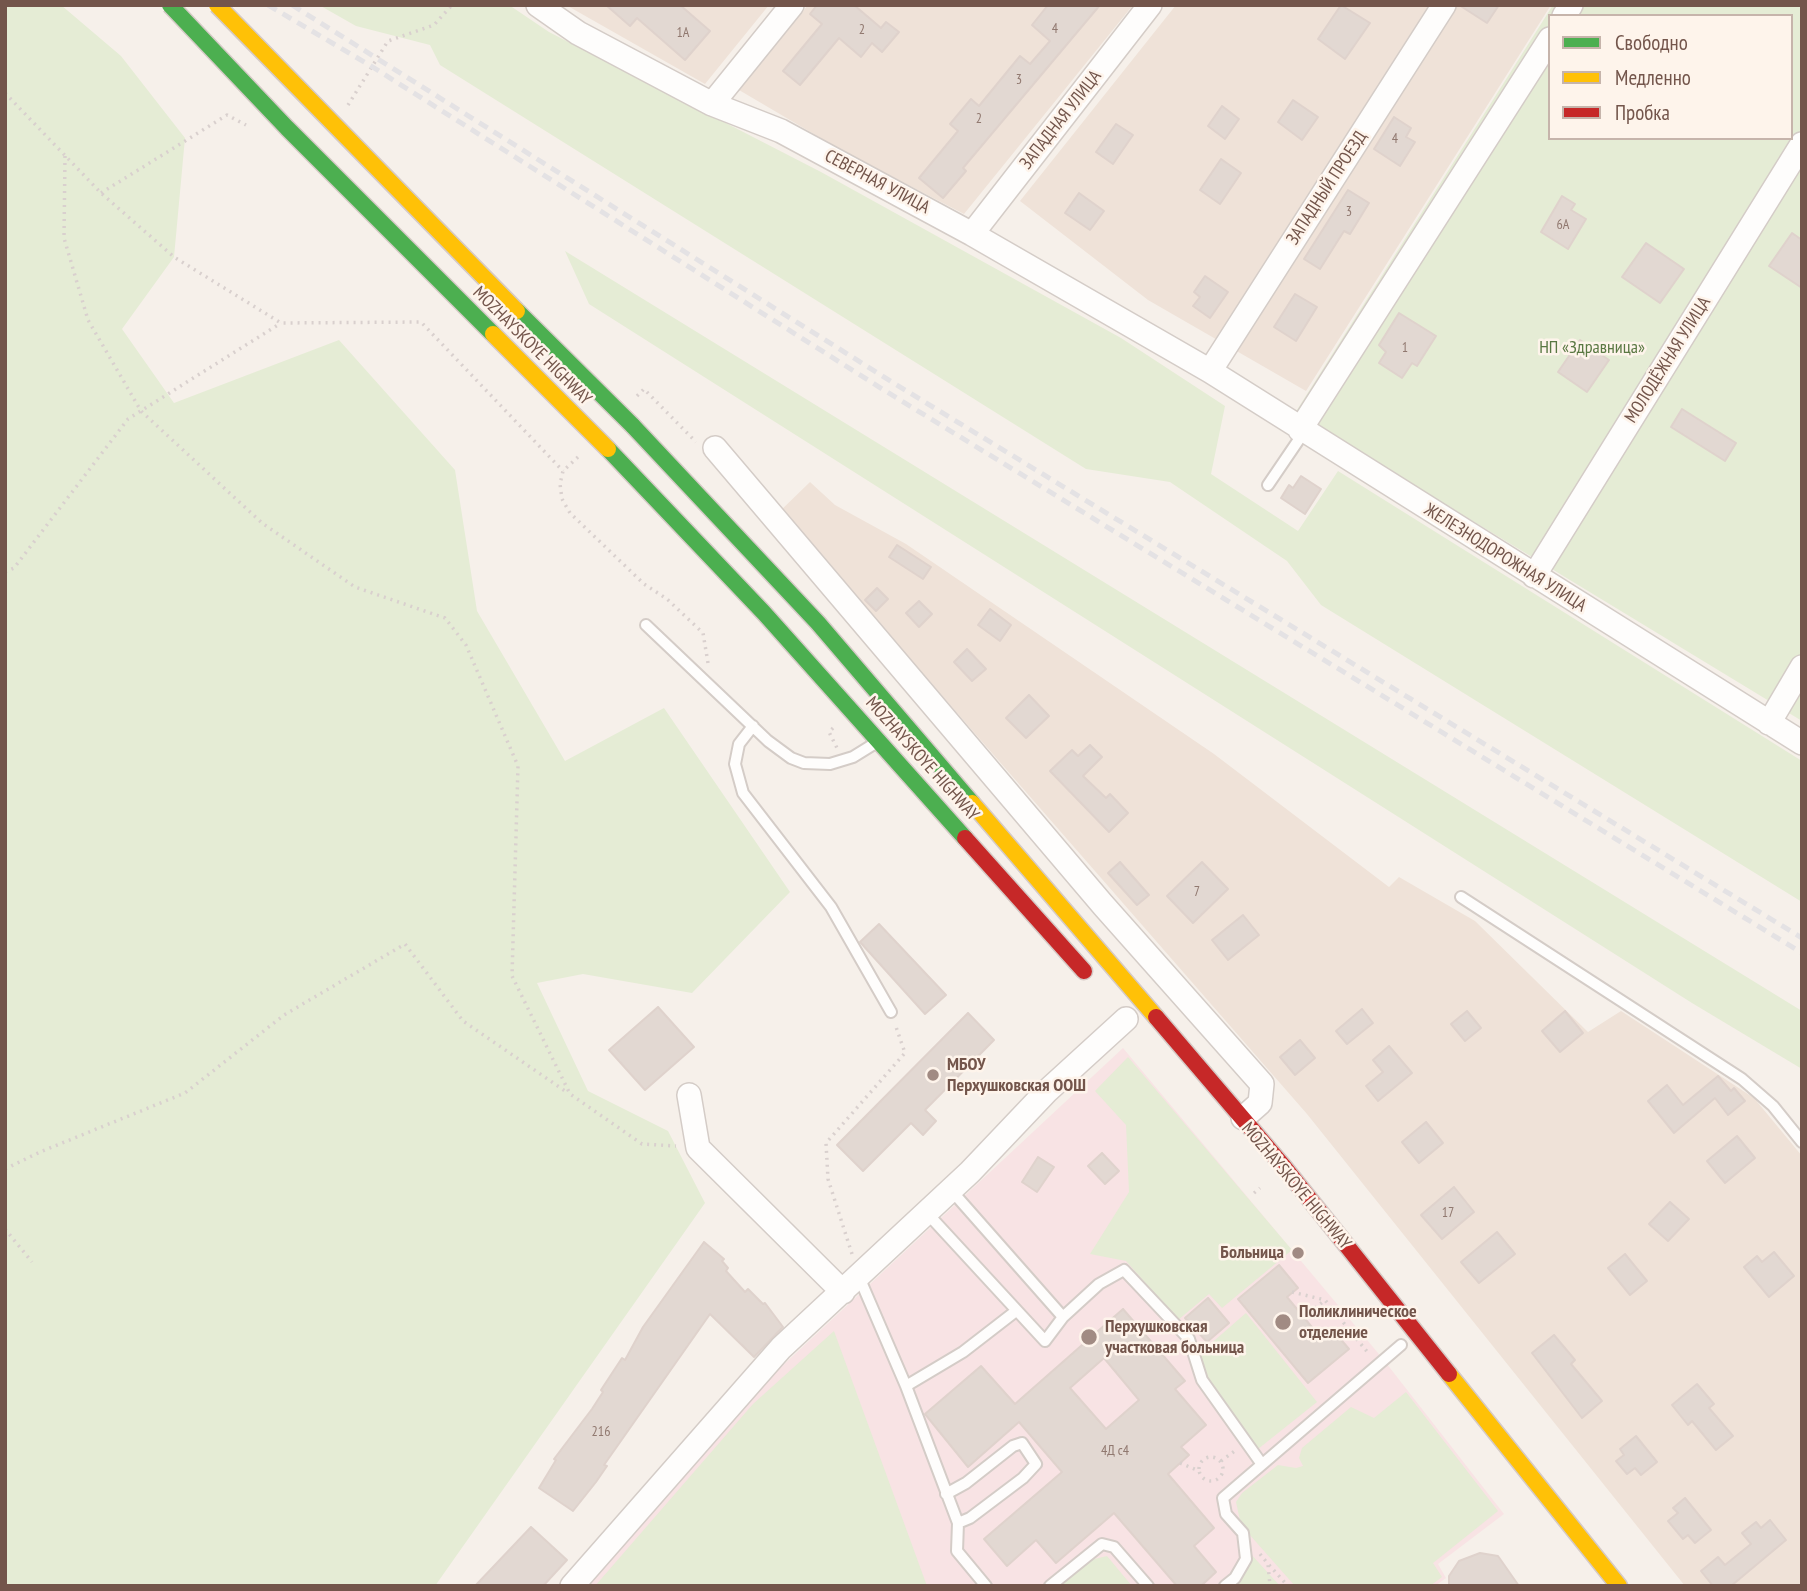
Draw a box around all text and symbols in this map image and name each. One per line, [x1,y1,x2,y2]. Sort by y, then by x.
legend [1548,14,1793,140]
house number: 4 [1052,21,1058,37]
house number: 2 [859,22,865,38]
house number: 1А [677,25,689,41]
text: Свободно [1615,29,1688,56]
text: Медленно [1615,64,1691,91]
street label: ЗАПАДНАЯ УЛИЦА [1016,66,1106,174]
house number: 3 [1016,72,1022,88]
text: Пробка [1615,99,1670,126]
house number: 2 [976,111,982,127]
street label: ЗАПАДНЫЙ ПРОЕЗД [1282,127,1372,249]
house number: 4 [1392,131,1398,147]
street label: СЕВЕРНАЯ УЛИЦА [821,145,933,219]
house number: 3 [1346,204,1352,220]
house number: 6А [1557,217,1569,233]
street label: MOZHAYSKOYE HIGHWAY [468,282,596,410]
street label: МОЛОДЁЖНАЯ УЛИЦА [1621,293,1715,427]
park label: НП «Здравница» [1539,337,1645,359]
house number: 1 [1402,340,1408,356]
street label: ЖЕЛЕЗНОДОРОЖНАЯ УЛИЦА [1420,499,1590,617]
street label: MOZHAYSKOYE HIGHWAY [861,693,983,825]
house number: 7 [1194,884,1200,900]
place label: МБОУ Перхушковская ООШ [947,1054,1086,1096]
marker: МБОУ Перхушковская ООШ [925,1067,941,1083]
street label: MOZHAYSKOYE HIGHWAY [1237,1118,1355,1254]
house number: 17 [1442,1205,1454,1221]
place label: Больница [1220,1242,1284,1264]
marker: Больница [1290,1245,1306,1261]
place label: Поликлиническое отделение [1299,1301,1417,1344]
marker: Поликлиническое отделение [1273,1312,1293,1332]
place label: Перхушковская участковая больница [1105,1316,1244,1358]
marker: Перхушковская участковая больница [1079,1327,1099,1347]
house number: 216 [592,1424,610,1440]
house number: 4Д с4 [1101,1443,1129,1459]

